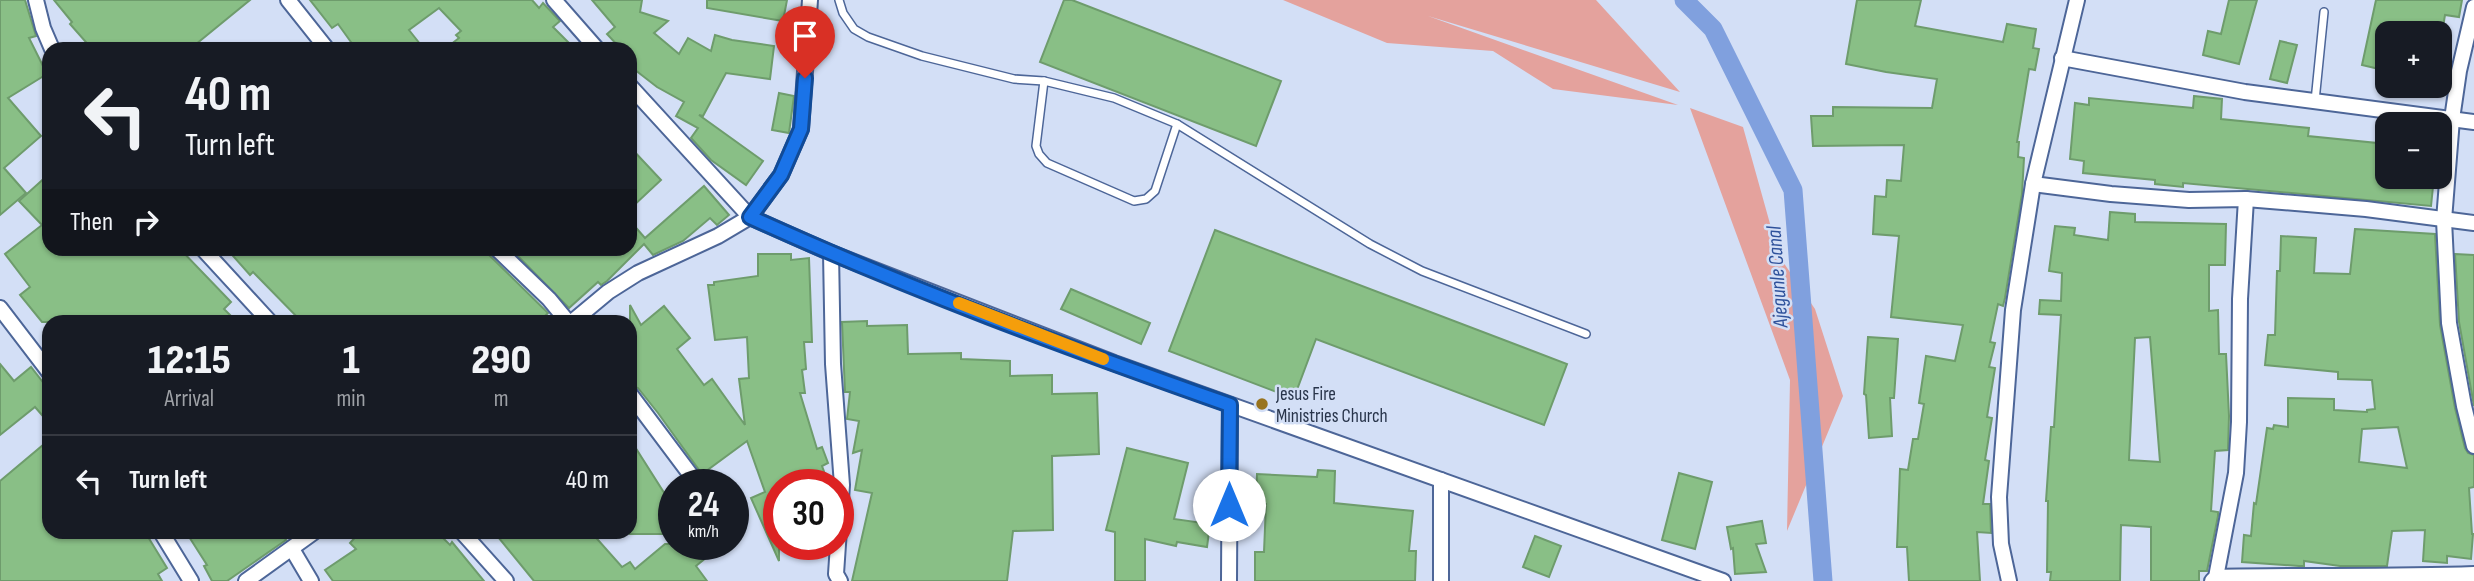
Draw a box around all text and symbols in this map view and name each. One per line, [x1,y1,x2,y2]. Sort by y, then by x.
pin [775,6,835,78]
icon: arrive [786,17,824,55]
map controls [2375,21,2452,189]
button: + [2375,21,2452,98]
text: 40 m [185,66,271,125]
icon: left [70,70,161,161]
button: − [2375,112,2452,189]
text: Turn left [185,126,275,165]
icon: right [127,203,165,241]
text: Then [70,207,113,238]
water label: Ajegunle Canal [1761,224,1794,330]
text: 12:15 [148,335,231,386]
text: 1 [342,335,360,386]
text: 290 [471,335,531,386]
place label: Jesus Fire Ministries Church [1275,383,1388,428]
text: Arrival [165,385,214,413]
text: min [337,385,365,413]
text: m [494,385,509,413]
marker: Jesus Fire Ministries Church [1254,396,1270,412]
icon: left [70,462,108,500]
text: Turn left [129,465,207,496]
text: 40 m [566,465,609,496]
position arrow [1192,468,1266,542]
speed limit sign: 30 [763,469,854,560]
text: 24 [688,484,719,527]
text: km/h [688,521,719,542]

